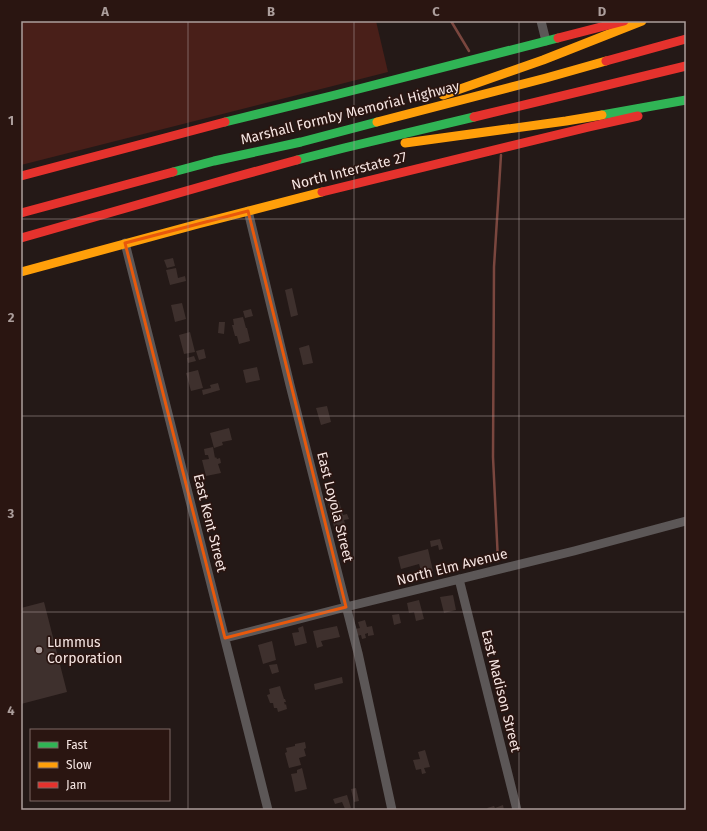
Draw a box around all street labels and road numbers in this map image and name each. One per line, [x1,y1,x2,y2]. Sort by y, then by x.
street label: Marshall Formby Memorial Highway [239,77,461,148]
street label: North Interstate 27 [289,148,409,194]
street label: East Loyola Street [313,450,357,565]
street label: East Kent Street [190,472,231,575]
street label: North Elm Avenue [395,545,509,589]
street label: East Madison Street [478,628,525,755]

